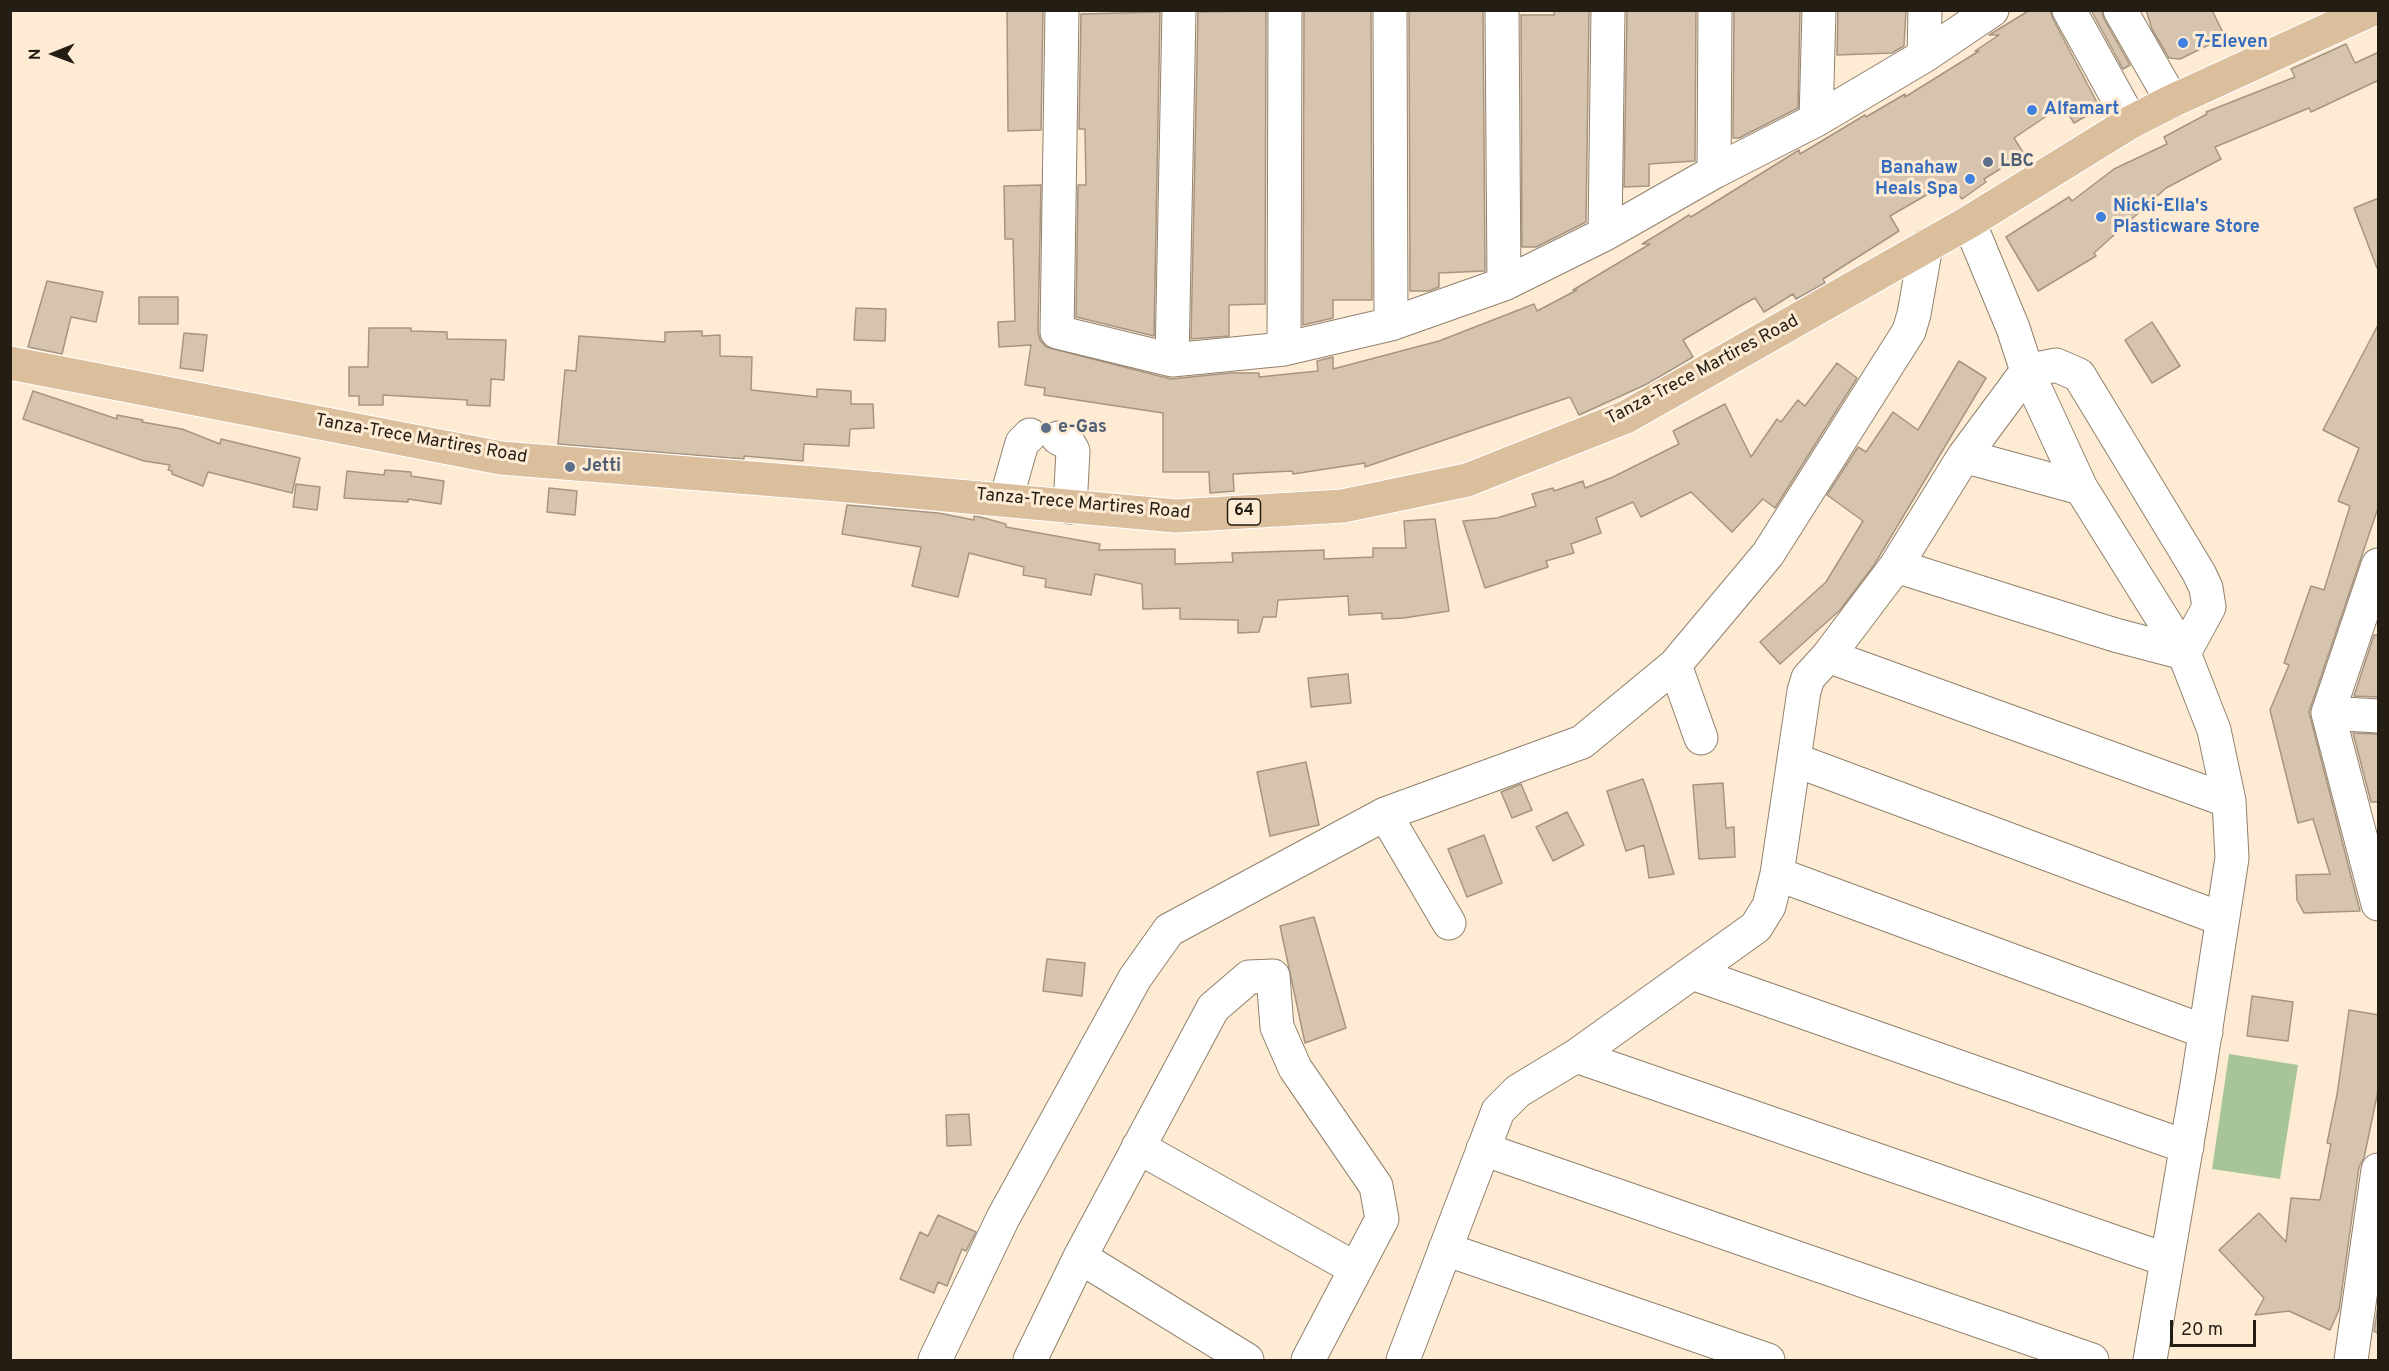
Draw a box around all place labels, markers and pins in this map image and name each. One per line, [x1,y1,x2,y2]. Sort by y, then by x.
place label: 7-Eleven [2195,32,2268,54]
marker: 7-Eleven [2176,36,2190,50]
place label: Alfamart [2044,99,2119,121]
marker: Alfamart [2025,103,2039,117]
place label: LBC [2000,151,2034,173]
marker: LBC [1981,155,1995,169]
place label: Banahaw Heals Spa [1875,158,1958,201]
marker: Banahaw Heals Spa [1963,172,1977,186]
place label: Nicki-Ella's Plasticware Store [2113,196,2260,238]
marker: Nicki-Ella's Plasticware Store [2094,210,2108,224]
place label: e-Gas [1058,417,1107,439]
marker: e-Gas [1039,421,1053,435]
place label: Jetti [582,456,621,478]
marker: Jetti [563,460,577,474]

